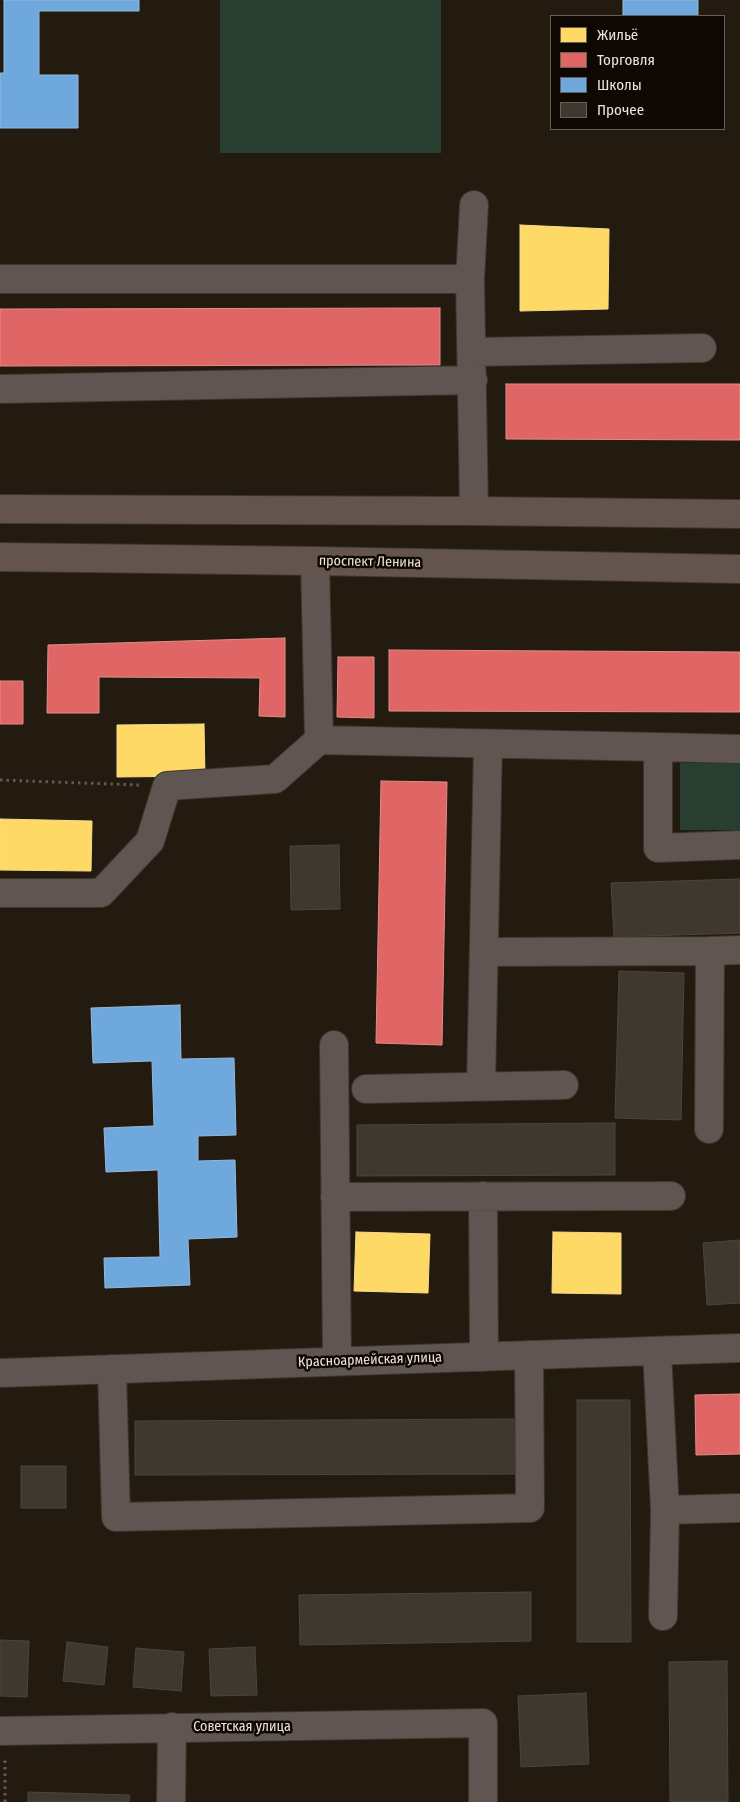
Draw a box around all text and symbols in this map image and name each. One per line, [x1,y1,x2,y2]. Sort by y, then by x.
legend [550,15,725,130]
text: Жильё [597,26,638,44]
text: Торговля [597,51,655,69]
text: Школы [597,76,642,94]
text: Прочее [597,101,644,119]
street label: проспект Ленина [319,553,421,571]
street label: Красноармейская улица [298,1349,442,1371]
street label: Советская улица [193,1719,291,1735]

